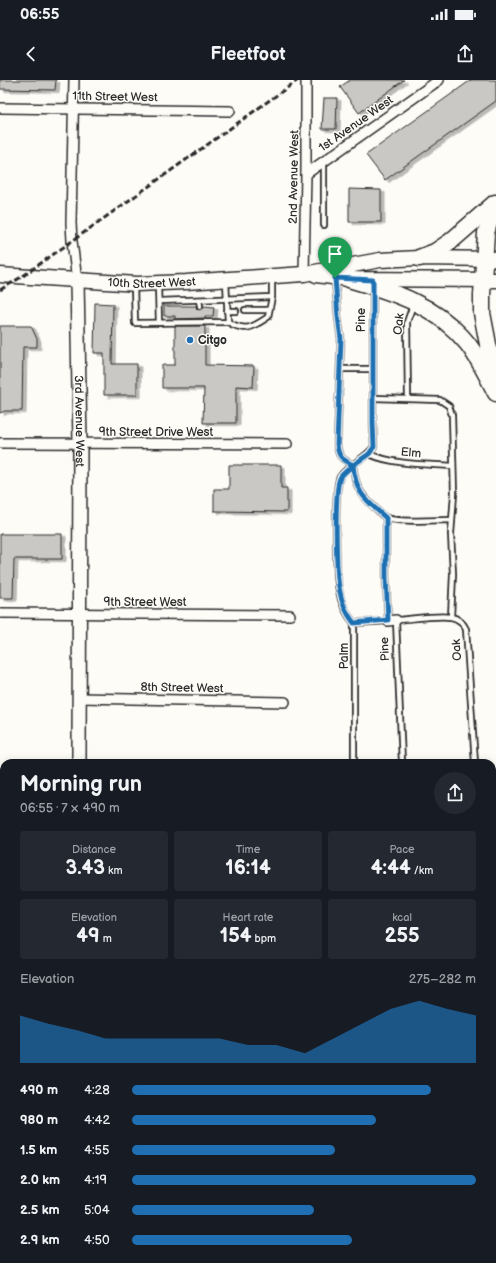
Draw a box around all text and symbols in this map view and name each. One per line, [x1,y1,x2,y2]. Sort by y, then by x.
text: 06:55 [20,5,59,24]
icon: back [20,43,42,65]
icon: share [454,43,476,65]
text: Fleetfoot [211,44,285,65]
street label: 11th Street West [72,89,158,105]
street label: 1st Avenue West [316,93,396,155]
street label: 2nd Avenue West [286,130,302,224]
pin [318,237,352,278]
icon: arrive [324,243,346,265]
street label: 10th Street West [107,274,196,292]
street label: Pine [354,308,369,332]
street label: Oak [390,312,408,336]
place label: Citgo [198,333,227,348]
marker: Citgo [185,335,195,345]
street label: 3rd Avenue West [71,375,88,467]
street label: 9th Street Drive West [99,425,214,440]
street label: Elm [400,445,422,461]
street label: 9th Street West [104,595,187,610]
street label: Pine [377,637,393,661]
street label: Oak [449,639,465,661]
street label: Palm [337,643,352,669]
street label: 8th Street West [140,680,224,696]
text: Morning run [20,771,142,798]
button: share [434,772,476,814]
text: 06:55 · 7 × 490 m [20,800,120,816]
text: Distance [72,843,116,856]
text: Time [236,843,260,856]
text: Pace [389,843,415,856]
text: 3.43 [65,856,105,880]
text: 16:14 [225,856,271,880]
text: 4:44 [371,856,411,880]
text: km [105,864,123,877]
text: /km [411,864,433,877]
text: Elevation [71,911,117,924]
text: Heart rate [223,911,273,924]
text: kcal [392,911,412,924]
text: 49 [76,924,100,948]
text: 154 [220,924,252,948]
text: 255 [384,924,420,948]
text: m [100,932,112,945]
text: bpm [252,932,276,945]
text: Elevation [20,971,74,987]
text: 275–282 m [409,971,476,987]
text: 490 m [20,1082,58,1098]
text: 4:28 [84,1082,110,1098]
text: 980 m [20,1112,58,1128]
text: 4:42 [84,1112,110,1128]
text: 1.5 km [20,1142,57,1158]
text: 4:55 [84,1142,109,1158]
text: 2.0 km [20,1172,60,1188]
text: 4:19 [84,1172,107,1188]
text: 2.5 km [20,1202,60,1218]
text: 5:04 [84,1202,110,1218]
text: 2.9 km [20,1232,60,1248]
text: 4:50 [84,1232,110,1248]

